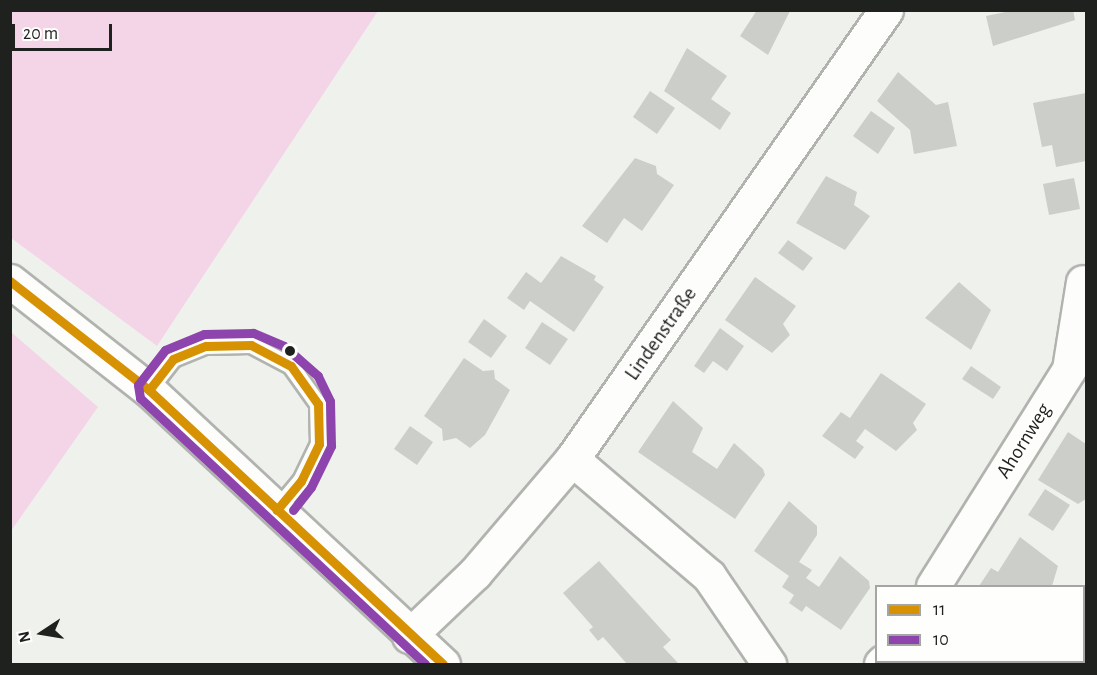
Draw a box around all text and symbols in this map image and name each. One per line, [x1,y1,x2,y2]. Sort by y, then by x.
scale bar [15,12,116,50]
text: 20 m [23,25,58,43]
street label: Lindenstraße [620,282,702,386]
unlabelled marker [284,345,296,357]
street label: Ahornweg [991,399,1057,483]
legend [875,585,1085,663]
text: 11 [933,601,945,619]
north arrow [12,603,72,663]
text: N [15,630,33,644]
text: 10 [933,631,949,649]

